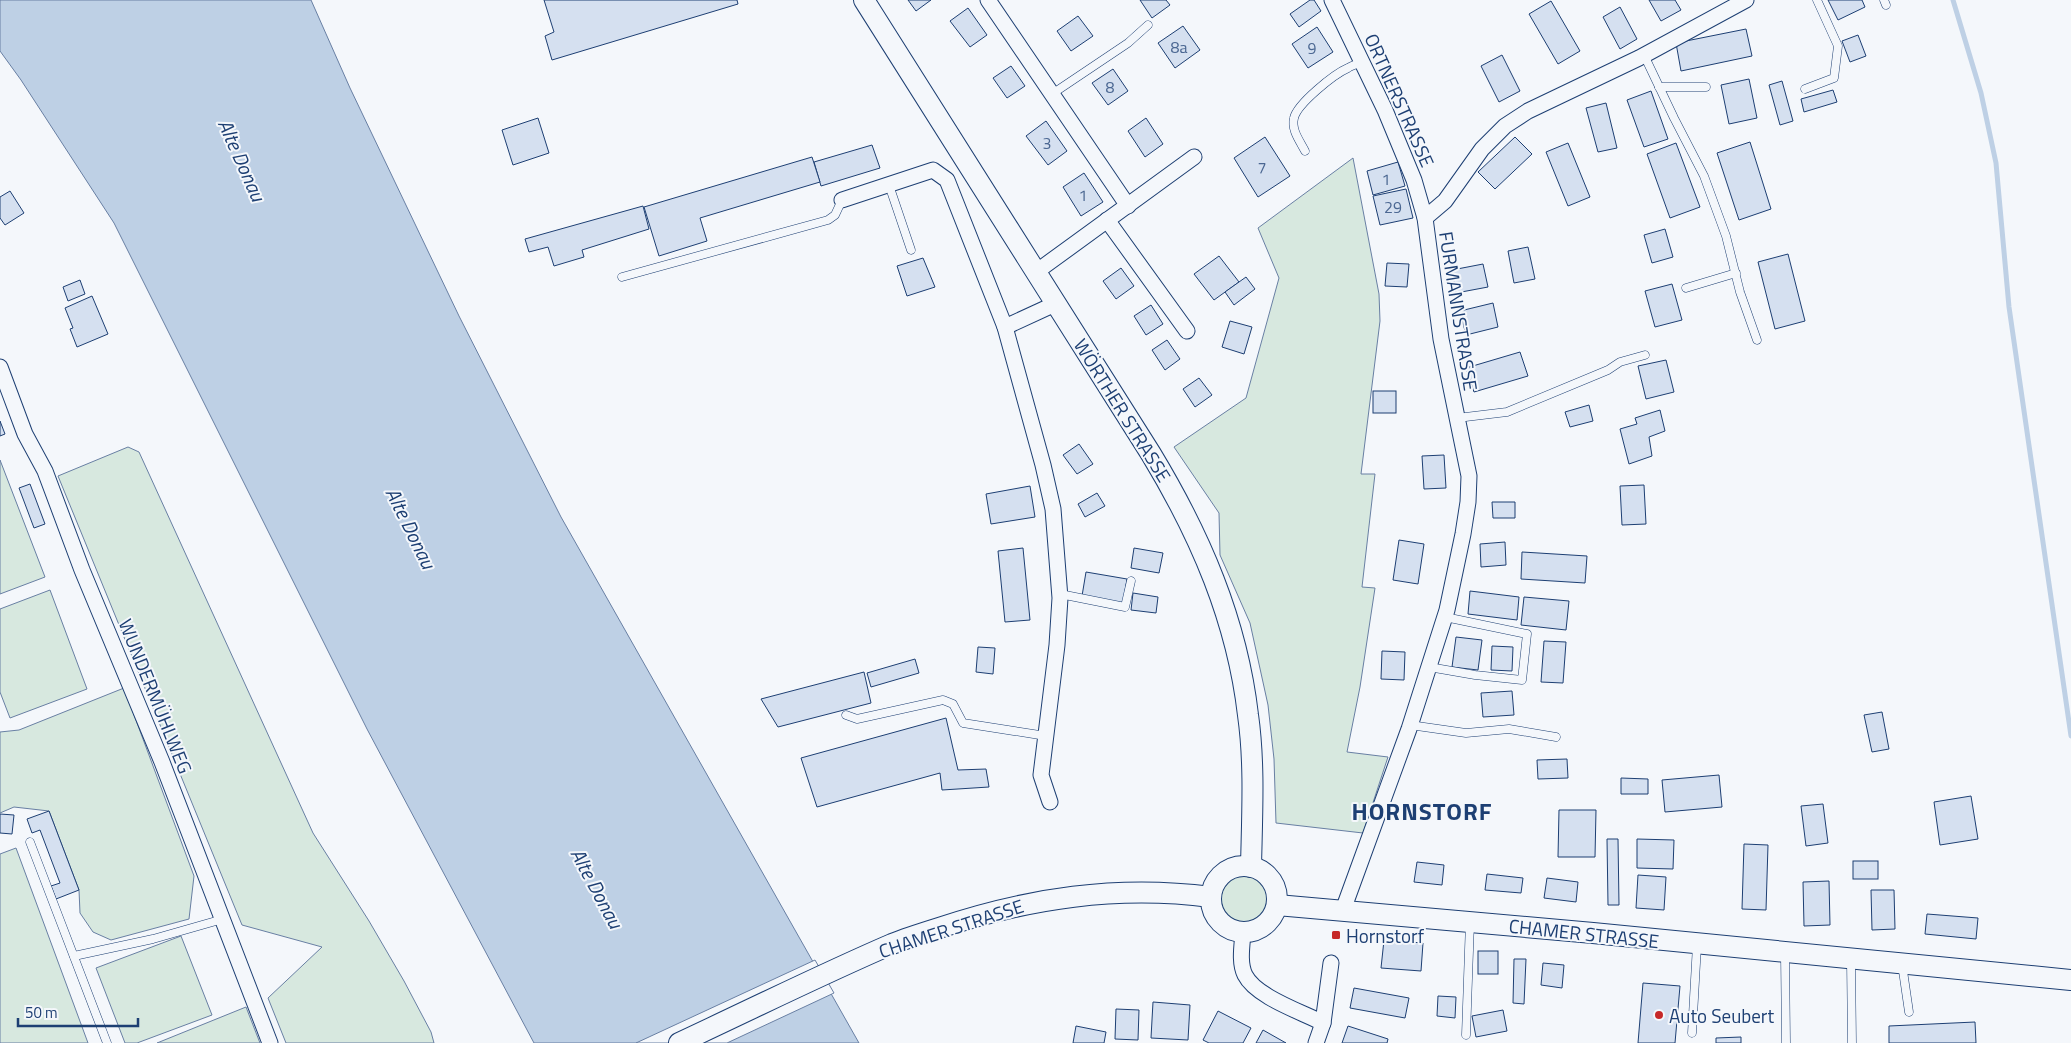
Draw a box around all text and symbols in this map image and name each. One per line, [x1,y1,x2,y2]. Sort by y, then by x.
street label: ORTNERSTRASSE [1358,29,1442,171]
house number: 8a [1171,35,1187,59]
house number: 9 [1308,36,1317,60]
house number: 8 [1106,75,1115,99]
water label: Alte Donau [210,114,274,207]
house number: 3 [1043,131,1051,155]
house number: 7 [1258,155,1266,179]
house number: 1 [1382,167,1390,191]
house number: 1 [1079,183,1087,207]
house number: 29 [1384,195,1402,219]
street label: FURMANNSTRASSE [1432,229,1486,393]
street label: WÖRTHER STRASSE [1067,333,1179,487]
water label: Alte Donau [378,482,445,575]
street label: WUNDERMÜHLWEG [112,614,200,778]
district label: HORNSTORF [1351,793,1493,829]
water label: Alte Donau [563,842,632,935]
street label: CHAMER STRASSE [875,891,1027,965]
street label: CHAMER STRASSE [1507,911,1661,955]
place label: Hornstorf [1346,921,1425,950]
marker: Hornstorf [1330,929,1342,941]
scale bar [18,996,138,1028]
text: 50 m [25,1001,58,1024]
place label: Auto Seubert [1669,1001,1774,1030]
marker: Auto Seubert [1653,1009,1665,1021]

